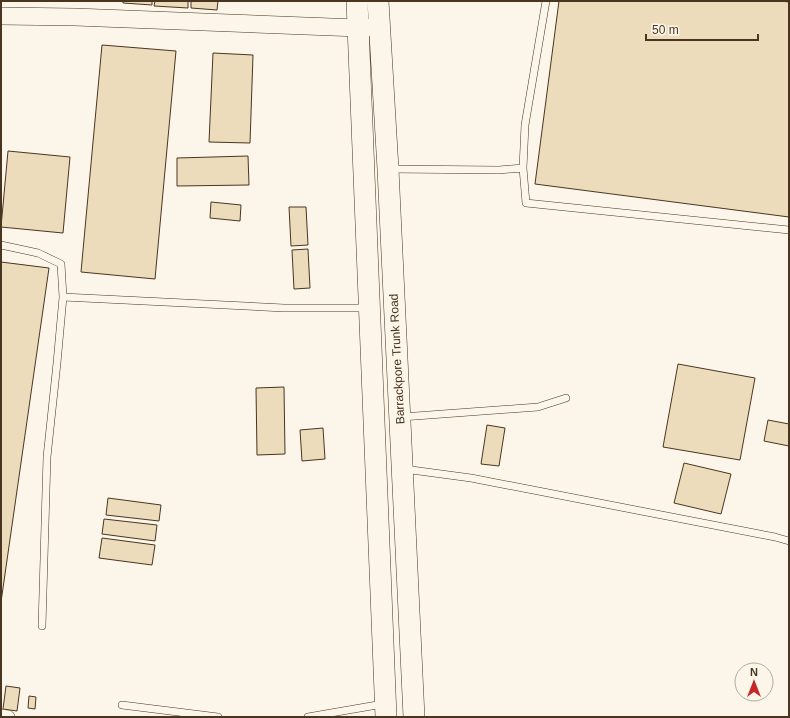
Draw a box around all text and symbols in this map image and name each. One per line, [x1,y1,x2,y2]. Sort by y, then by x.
scale bar [646,16,758,42]
text: 50 m [652,23,679,37]
street label: Barrackpore Trunk Road [387,293,407,425]
north arrow [734,662,774,702]
text: N [750,666,758,678]

